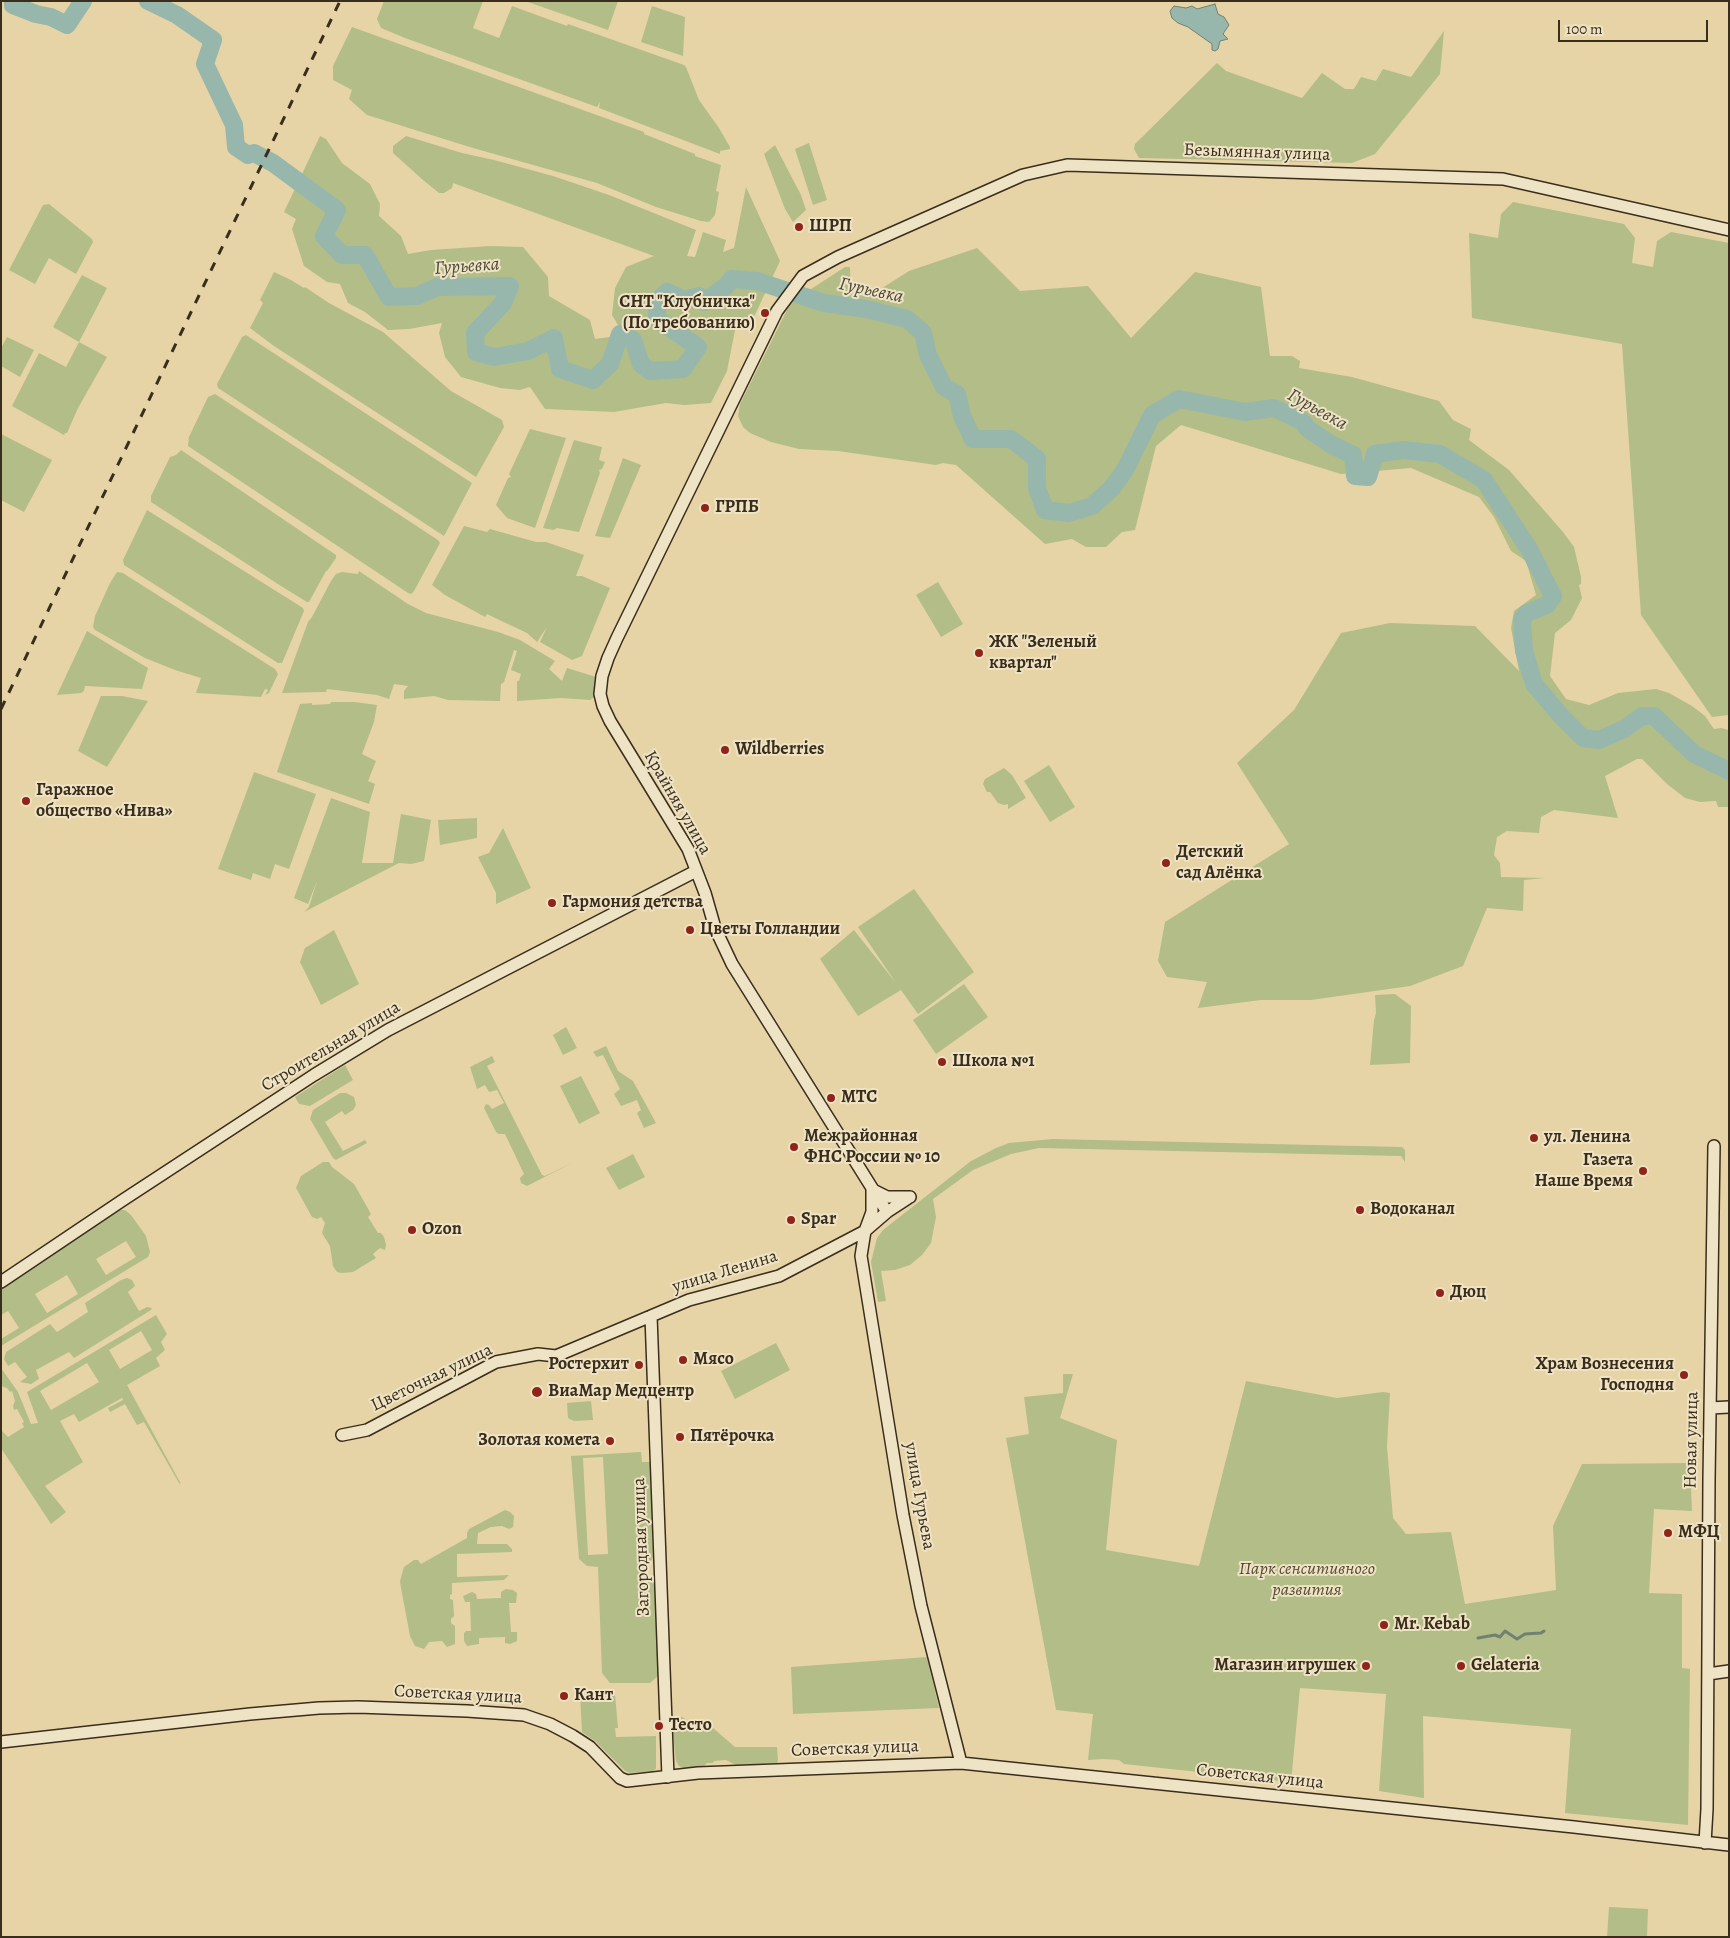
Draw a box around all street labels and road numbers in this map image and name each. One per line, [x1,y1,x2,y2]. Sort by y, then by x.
street label: Безымянная улица [1183,140,1331,166]
street label: Крайняя улица [638,747,716,859]
street label: Строительная улица [258,997,404,1097]
street label: улица Ленина [670,1246,780,1298]
street label: Цветочная улица [368,1339,496,1417]
street label: Новая улица [1680,1391,1704,1489]
street label: улица Гурьева [899,1440,939,1552]
street label: Загородная улица [629,1477,655,1617]
street label: Советская улица [393,1681,523,1709]
street label: Советская улица [791,1736,919,1762]
street label: Советская улица [1195,1760,1325,1794]

